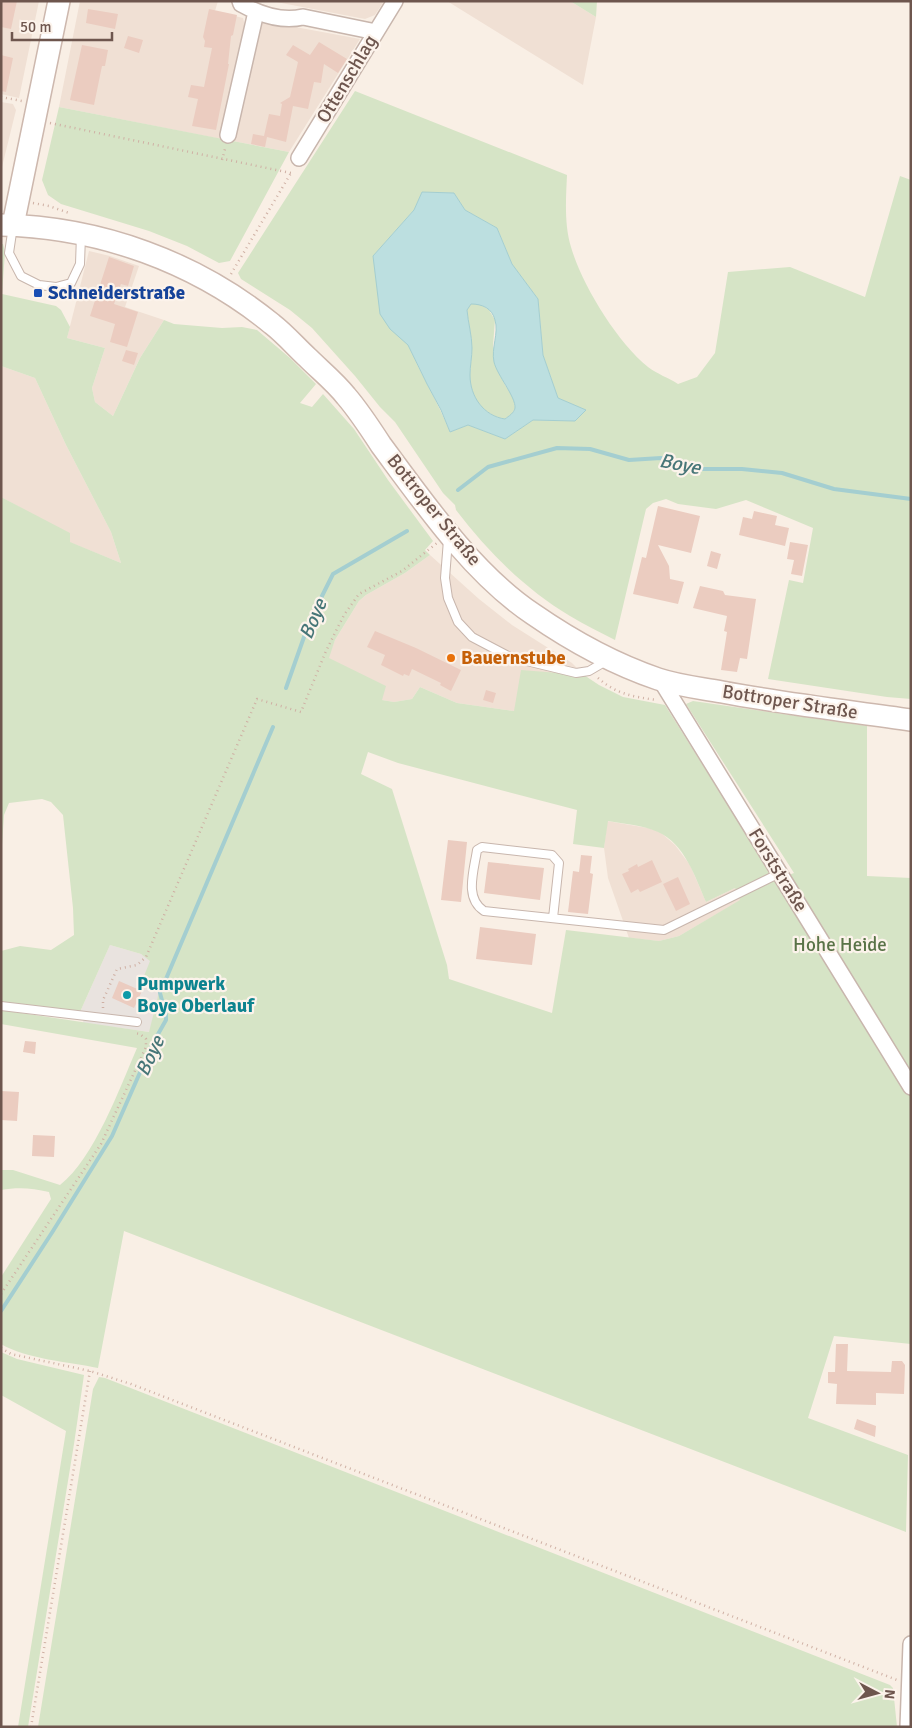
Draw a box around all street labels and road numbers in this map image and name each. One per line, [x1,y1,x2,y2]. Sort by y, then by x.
street label: Ottenschlag [311,31,383,127]
street label: Bottroper Straße [382,449,486,571]
street label: Bottroper Straße [721,679,859,725]
street label: Forststraße [743,824,813,916]

